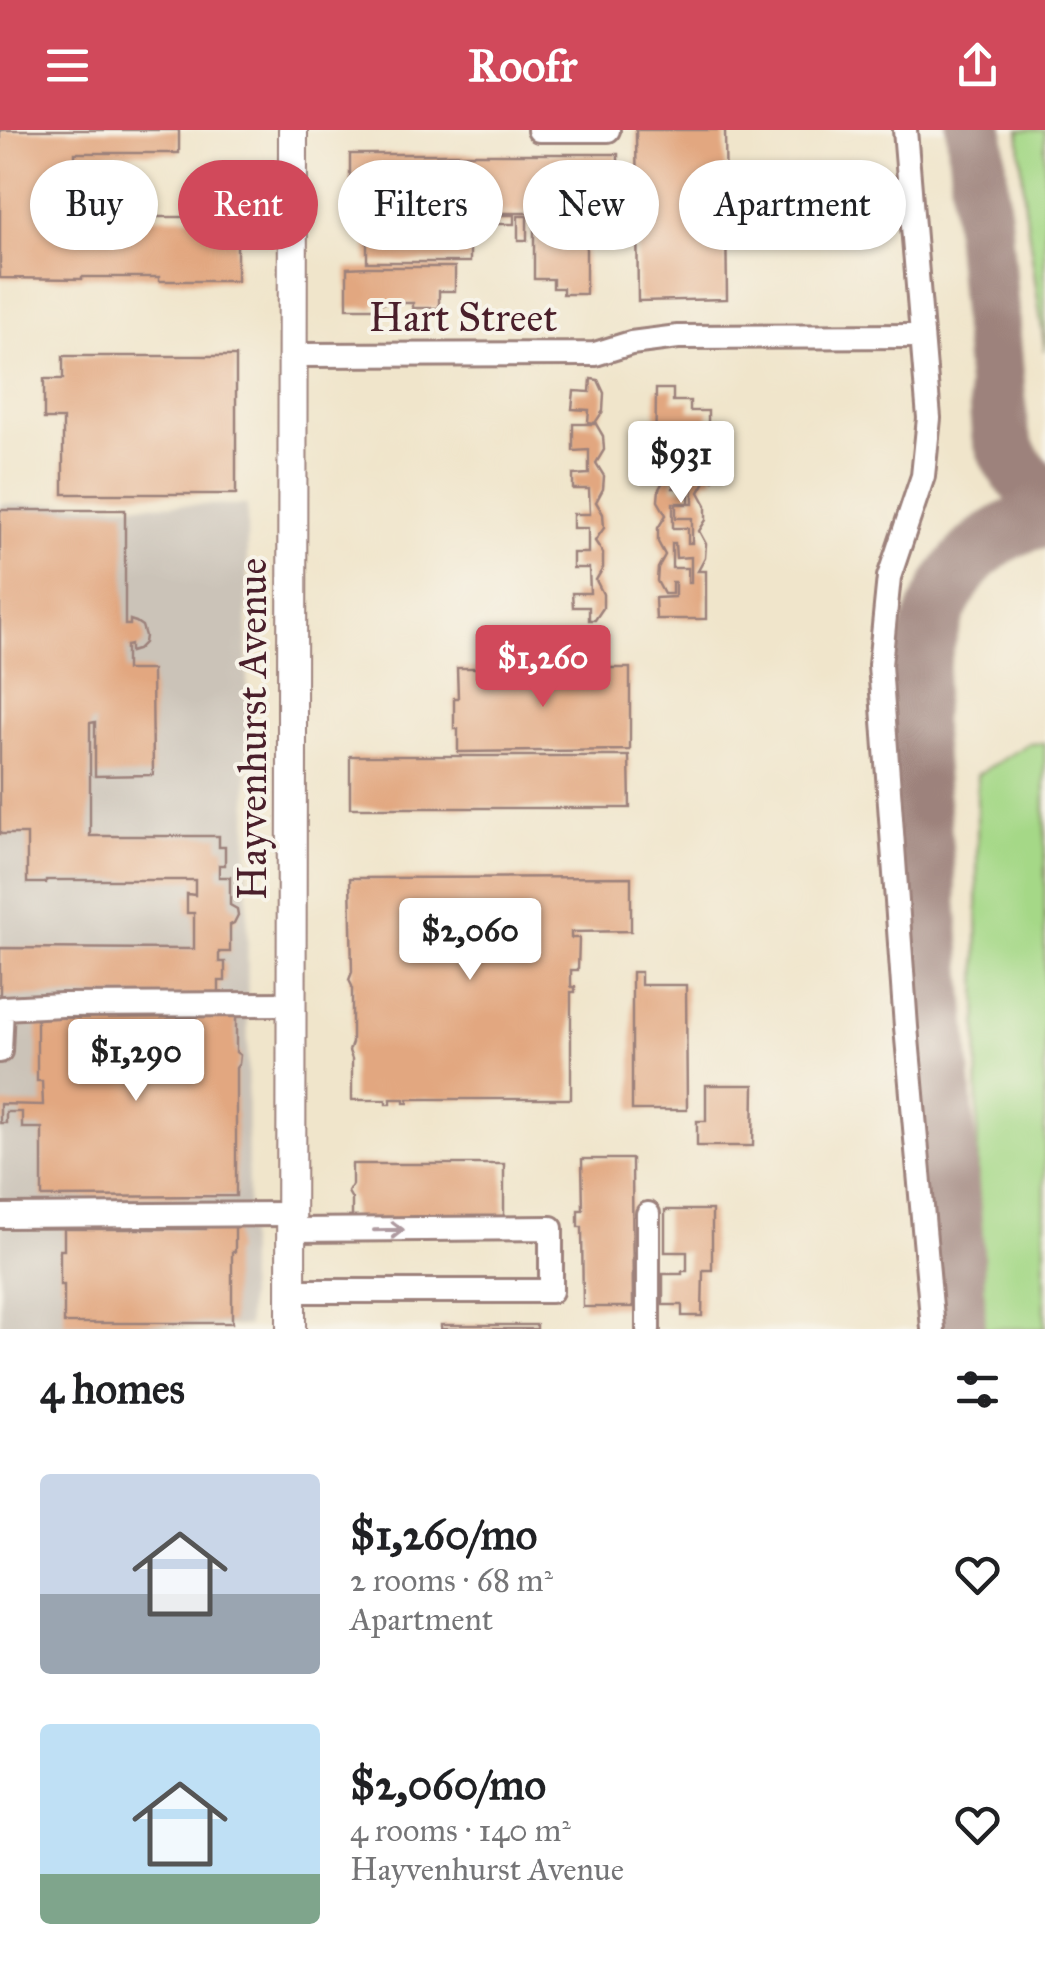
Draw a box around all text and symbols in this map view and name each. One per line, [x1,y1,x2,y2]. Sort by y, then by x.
icon: menu [40,38,95,93]
text: Roofr [468,38,577,93]
icon: share [950,38,1005,93]
chip: Buy [30,160,158,250]
chip: Rent [178,160,318,250]
chip: Filters [338,160,503,250]
chip: New [523,160,659,250]
chip: Apartment [679,160,906,250]
street label: Hart Street [369,293,557,342]
pin: $931 [622,421,740,506]
text: $931 [650,434,712,473]
street label: Hayvenhurst Avenue [228,558,277,900]
pin: $1,260 [462,625,624,710]
text: $1,260 [498,638,588,677]
pin: $2,060 [389,898,551,983]
text: $2,060 [421,911,519,950]
pin: $1,290 [55,1019,217,1104]
text: $1,290 [90,1032,182,1071]
one-way arrow [372,1220,404,1240]
icon: filters [950,1362,1005,1417]
text: 4 homes [40,1363,185,1415]
text: $1,260/mo [350,1509,537,1561]
icon: home [120,1514,240,1634]
icon: heart [950,1547,1005,1602]
text: 2 rooms · 68 m² [350,1561,553,1600]
text: Apartment [350,1600,493,1639]
text: $2,060/mo [350,1759,546,1811]
icon: home [120,1764,240,1884]
icon: heart [950,1797,1005,1852]
text: 4 rooms · 140 m² [350,1811,571,1850]
text: Hayvenhurst Avenue [350,1850,624,1889]

